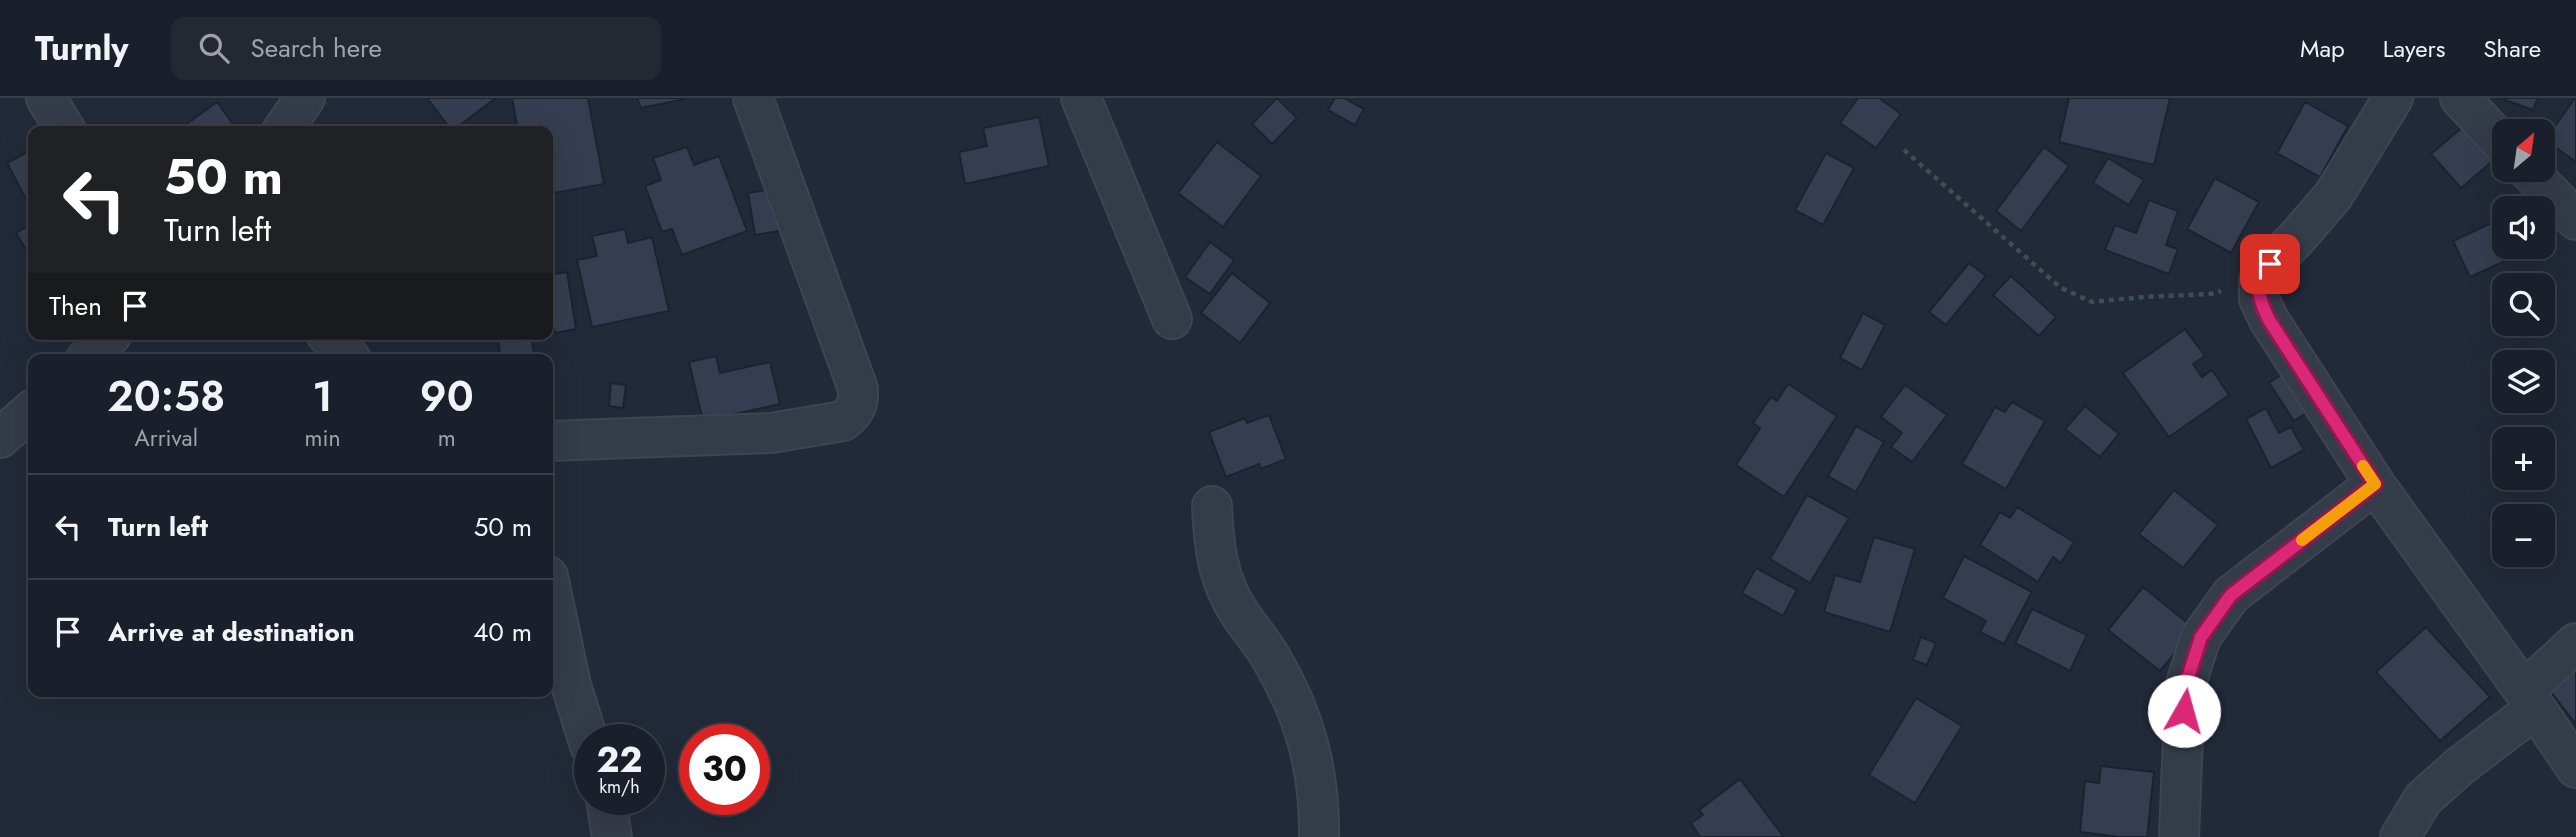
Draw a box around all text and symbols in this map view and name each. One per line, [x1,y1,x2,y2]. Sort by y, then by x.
search box [171,17,661,80]
text: Turnly [35,25,129,72]
icon: search [195,29,233,67]
text: Search here [251,29,382,67]
text: Map [2300,31,2345,66]
text: Layers [2383,31,2445,66]
text: Share [2483,31,2541,66]
north arrow [2492,119,2555,182]
map controls [2492,119,2555,567]
text: 50 m [164,142,283,212]
icon: left [49,154,140,245]
button: sound [2492,196,2555,259]
text: Turn left [164,207,271,253]
pin [2240,234,2300,294]
icon: arrive [2251,245,2289,283]
button: search [2492,273,2555,336]
text: Then [49,287,102,325]
icon: arrive [116,287,154,325]
button: layers [2492,350,2555,413]
text: 20:58 [107,366,225,427]
text: 1 [312,366,333,427]
text: 90 [420,366,474,427]
text: Arrival [135,421,198,455]
text: min [305,421,341,455]
text: m [438,421,456,455]
button: + [2492,427,2555,490]
button: − [2492,504,2555,567]
icon: left [49,508,87,546]
text: Turn left [108,508,208,546]
text: 50 m [474,508,532,546]
icon: arrive [49,613,87,651]
text: Arrive at destination [108,613,355,651]
text: 40 m [473,613,532,651]
position arrow [2147,674,2221,748]
speed limit sign: 30 [679,724,770,815]
text: 22 [597,735,642,785]
text: km/h [599,774,640,800]

